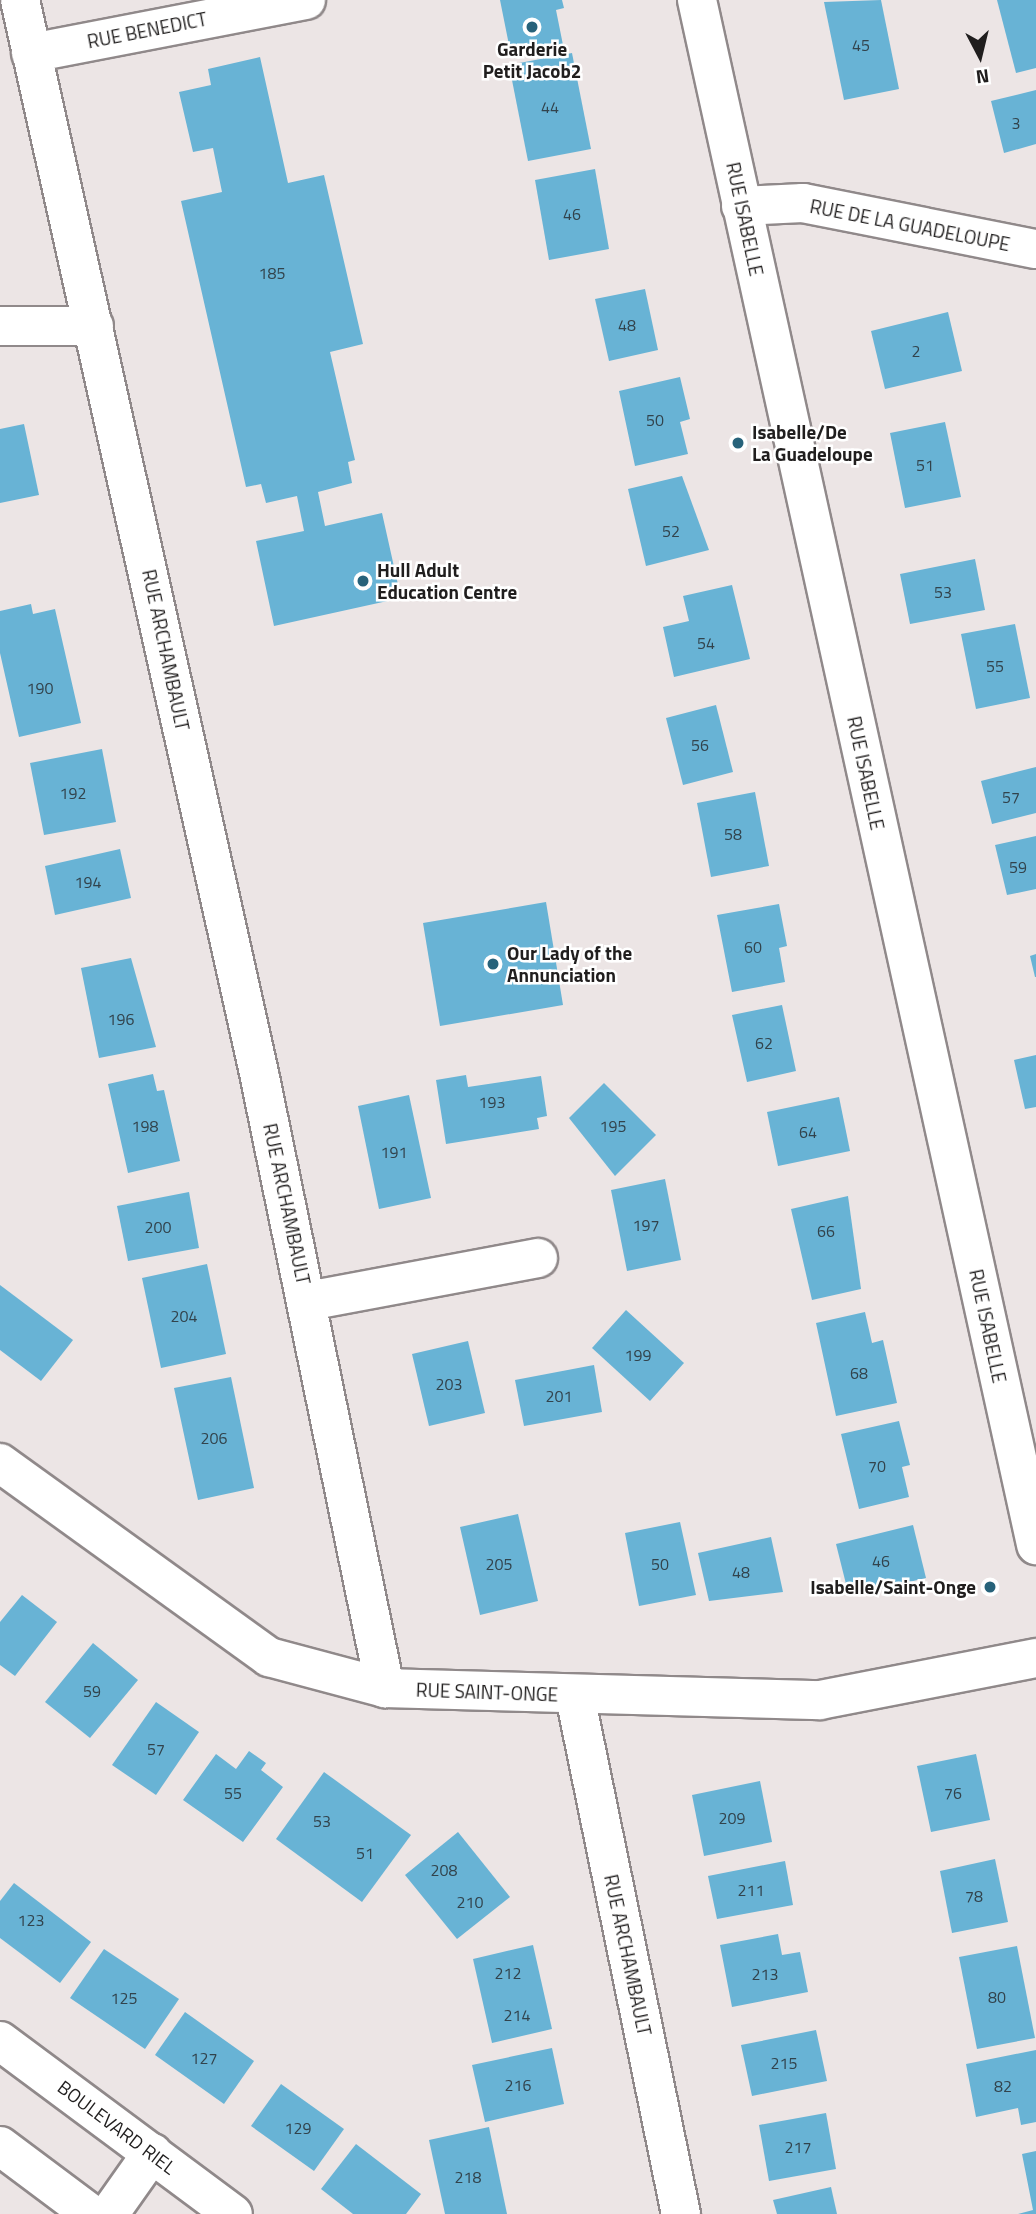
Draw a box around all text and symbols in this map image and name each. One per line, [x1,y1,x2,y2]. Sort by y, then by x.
street label: RUE BENEDICT [85,7,209,53]
marker: Garderie Petit Jacob2 [524,19,540,35]
north arrow [945,21,1015,91]
house number: 45 [852,35,870,55]
place label: Garderie Petit Jacob2 [483,38,581,82]
text: N [974,62,991,93]
house number: 44 [541,97,559,117]
house number: 3 [1012,113,1020,133]
street label: RUE ISABELLE [722,160,768,278]
street label: RUE DE LA GUADELOUPE [808,194,1012,256]
house number: 46 [563,204,581,224]
house number: 185 [259,263,285,283]
house number: 48 [618,315,636,335]
house number: 2 [912,341,920,361]
house number: 50 [646,410,664,430]
place label: Isabelle/De La Guadeloupe [752,421,873,465]
marker: Isabelle/De La Guadeloupe [730,435,746,451]
house number: 51 [916,455,934,475]
house number: 52 [662,521,680,541]
place label: Hull Adult Education Centre [377,559,517,603]
street label: RUE ARCHAMBAULT [138,567,194,733]
marker: Hull Adult Education Centre [355,573,371,589]
house number: 53 [934,582,952,602]
house number: 54 [697,633,715,653]
house number: 55 [986,656,1004,676]
house number: 190 [27,678,53,698]
street label: RUE ISABELLE [843,714,889,832]
house number: 56 [691,735,709,755]
house number: 192 [60,783,86,803]
house number: 57 [1002,787,1020,807]
house number: 58 [724,824,742,844]
house number: 59 [1009,857,1027,877]
house number: 194 [75,872,101,892]
house number: 60 [744,937,762,957]
place label: Our Lady of the Annunciation [507,942,632,986]
marker: Our Lady of the Annunciation [485,956,501,972]
house number: 196 [108,1009,134,1029]
house number: 62 [755,1033,773,1053]
house number: 193 [479,1092,505,1112]
house number: 198 [132,1116,158,1136]
house number: 195 [600,1116,626,1136]
street label: RUE ARCHAMBAULT [259,1121,315,1287]
house number: 64 [799,1122,817,1142]
house number: 191 [381,1142,407,1162]
house number: 197 [633,1215,659,1235]
house number: 200 [145,1217,171,1237]
house number: 66 [817,1221,835,1241]
street label: RUE ISABELLE [965,1267,1011,1385]
house number: 204 [171,1306,197,1326]
house number: 199 [625,1345,651,1365]
house number: 68 [850,1363,868,1383]
house number: 203 [436,1374,462,1394]
house number: 201 [546,1386,572,1406]
house number: 206 [201,1428,227,1448]
house number: 70 [868,1456,886,1476]
house number: 46 [872,1551,890,1571]
house number: 205 [486,1554,512,1574]
house number: 50 [651,1554,669,1574]
house number: 48 [732,1562,750,1582]
place label: Isabelle/Saint-Onge [810,1576,976,1598]
marker: Isabelle/Saint-Onge [982,1579,998,1595]
street label: RUE SAINT-ONGE [416,1678,558,1706]
house number: 59 [83,1681,101,1701]
house number: 57 [147,1739,165,1759]
house number: 55 [224,1783,242,1803]
house number: 76 [944,1783,962,1803]
house number: 209 [719,1808,745,1828]
house number: 53 [313,1811,331,1831]
house number: 51 [356,1843,374,1863]
house number: 208 [431,1860,457,1880]
street label: RUE ARCHAMBAULT [600,1872,656,2038]
house number: 211 [738,1880,764,1900]
house number: 78 [965,1886,983,1906]
house number: 210 [457,1892,483,1912]
house number: 123 [18,1910,44,1930]
house number: 212 [495,1963,521,1983]
house number: 213 [752,1964,778,1984]
house number: 80 [988,1987,1006,2007]
house number: 125 [111,1988,137,2008]
house number: 214 [504,2005,530,2025]
house number: 127 [191,2048,217,2068]
house number: 215 [771,2053,797,2073]
street label: BOULEVARD RIEL [53,2075,181,2179]
house number: 216 [505,2075,531,2095]
house number: 82 [994,2076,1012,2096]
house number: 129 [285,2118,311,2138]
house number: 217 [785,2137,811,2157]
house number: 218 [455,2167,481,2187]

